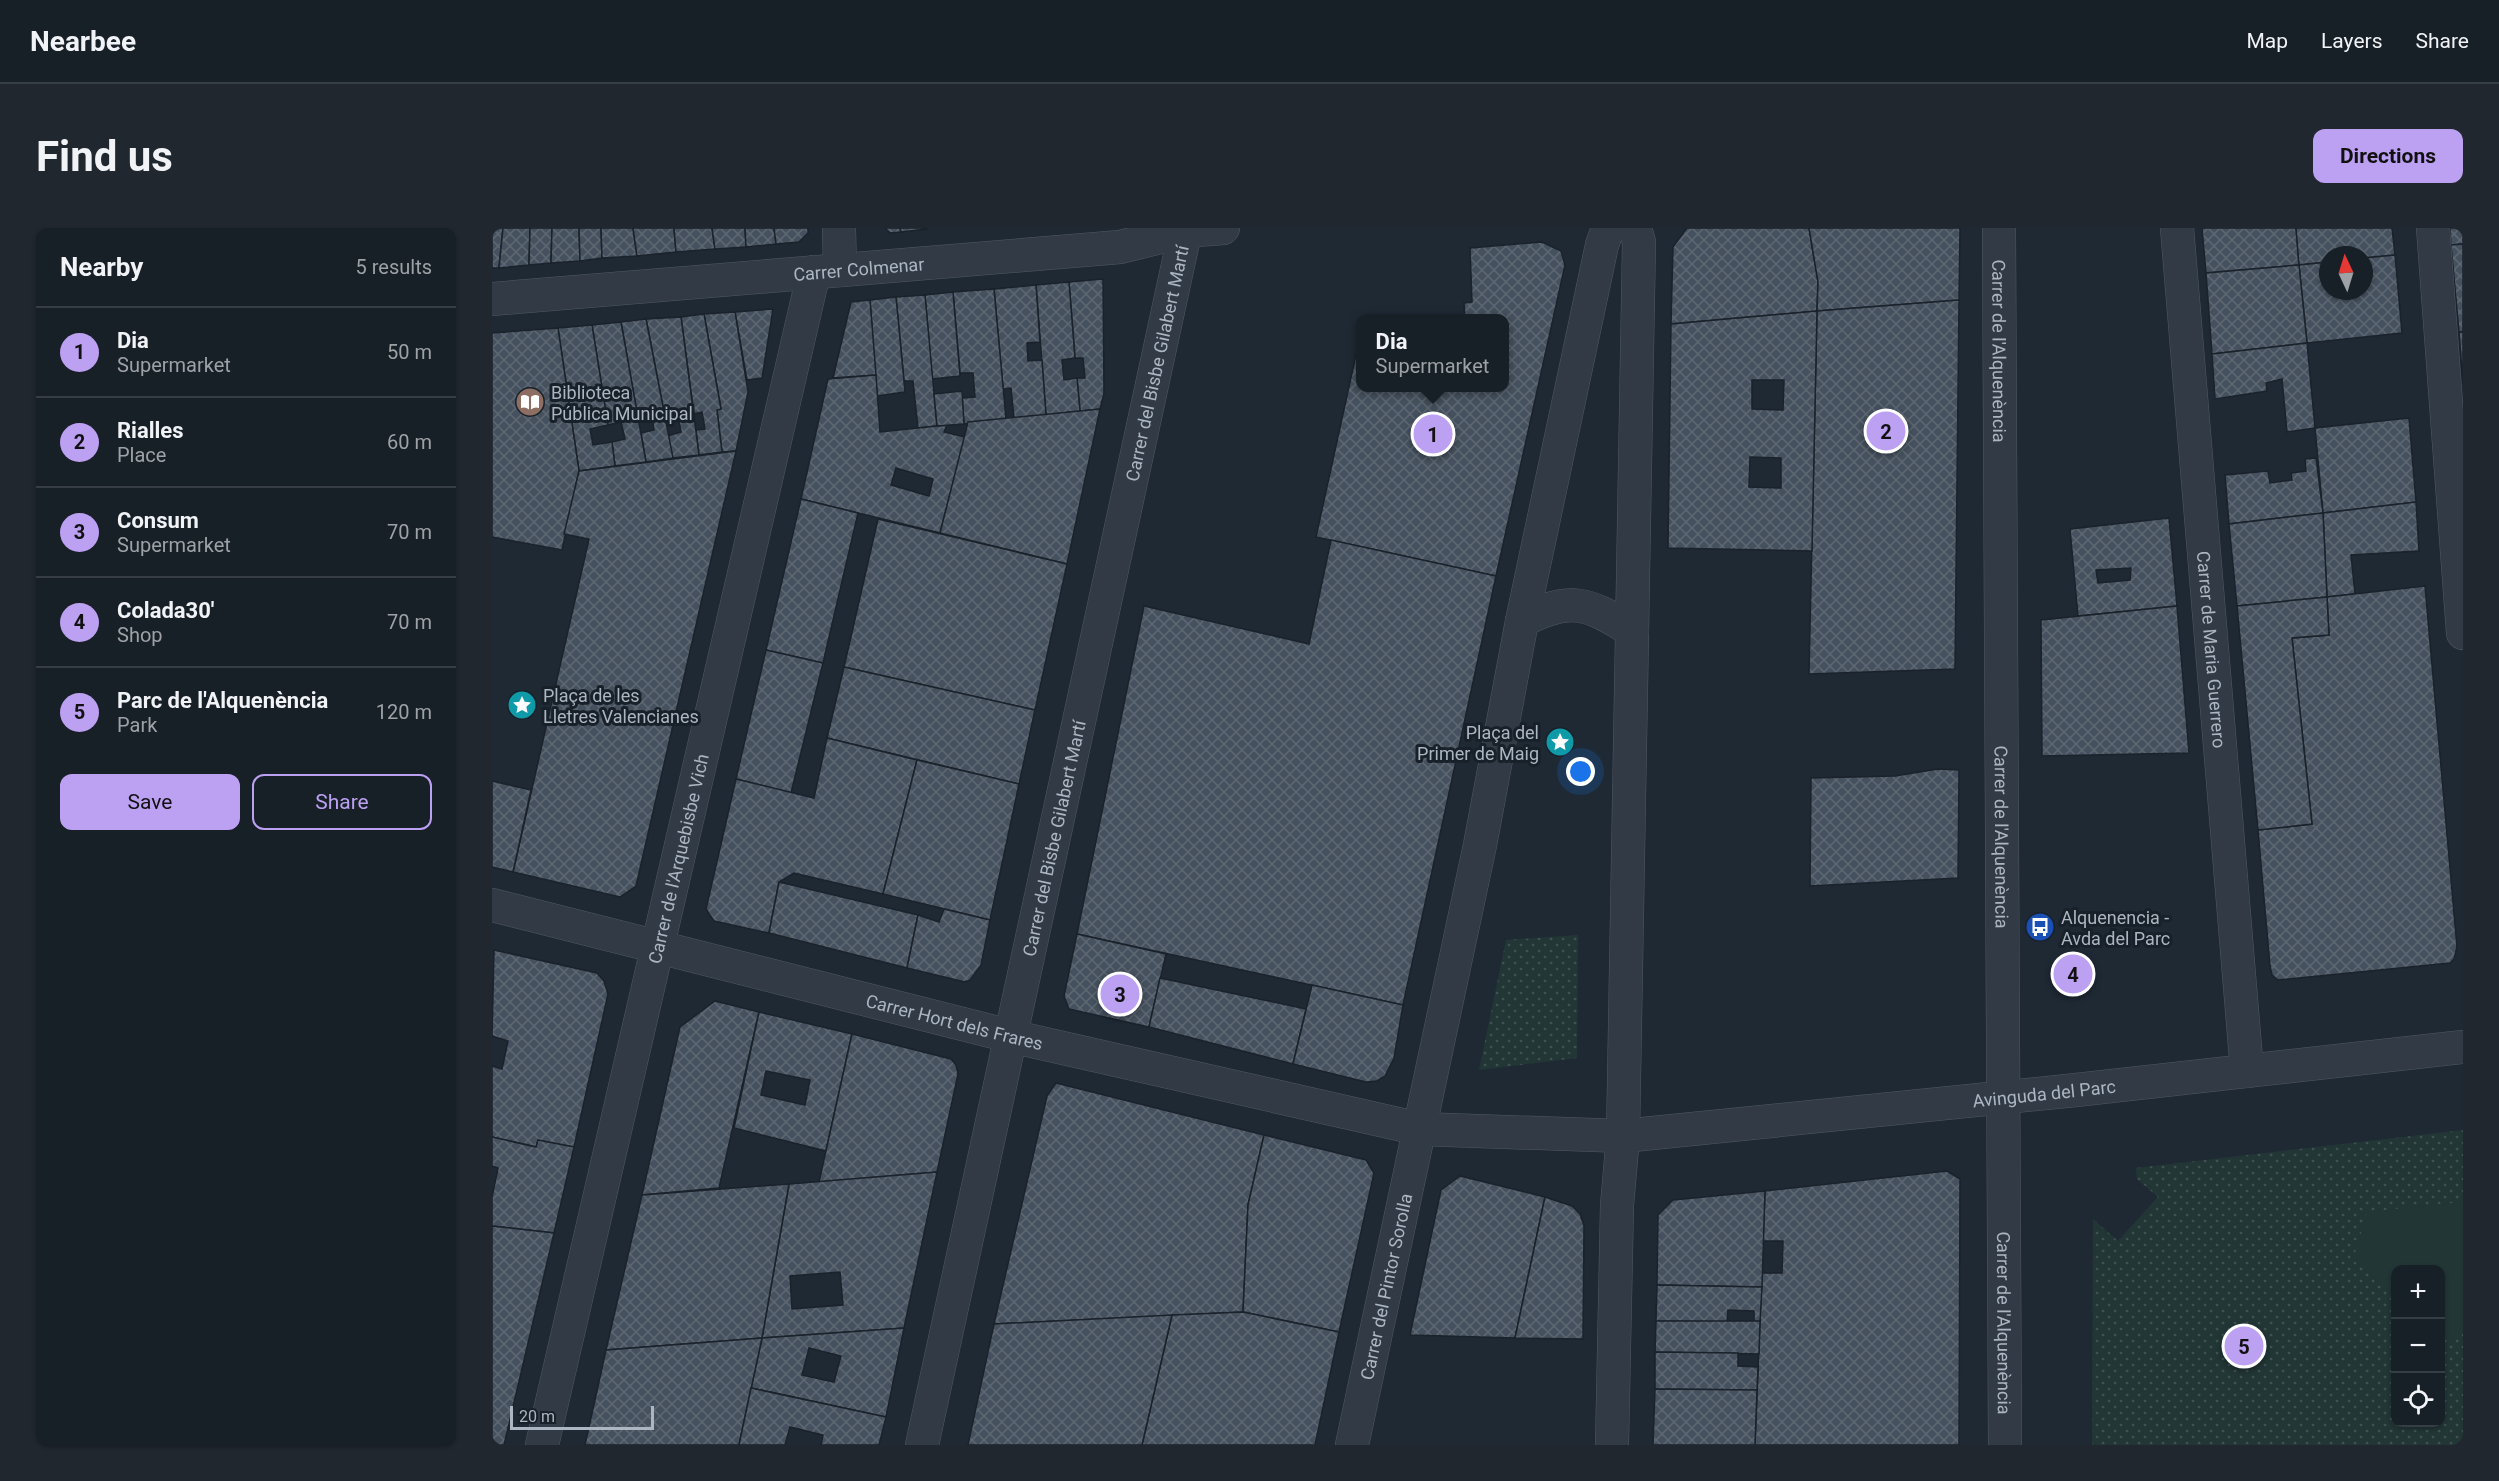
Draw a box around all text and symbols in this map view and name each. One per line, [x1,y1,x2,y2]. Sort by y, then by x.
text: Nearbee [30,25,136,58]
text: Map [2246,29,2288,53]
text: Layers [2321,29,2382,53]
text: Share [2415,29,2469,53]
button: Directions [2313,129,2463,183]
text: Find us [36,132,173,181]
street label: Carrer del Bisbe Gilabert Martí [1121,243,1193,483]
north arrow [2319,246,2373,300]
text: Nearby [60,252,143,282]
street label: Carrer Colmenar [792,253,925,285]
text: 5 results [356,255,432,279]
street label: Carrer de l'Alquenència [1989,259,2011,443]
popup [1356,314,1509,392]
text: Dia [117,328,149,353]
text: Dia [1376,329,1408,354]
text: 1 [74,340,85,364]
text: 50 m [387,340,432,364]
text: Supermarket [117,353,231,377]
text: Supermarket [1376,354,1489,378]
place label: Biblioteca Pública Municipal [551,382,693,424]
library icon: Biblioteca Pública Municipal [514,386,546,418]
pin: 2 [1866,408,1906,454]
pin: 1 [1414,412,1452,456]
text: Rialles [117,418,184,443]
text: 2 [74,430,85,454]
text: 60 m [387,430,432,454]
text: Place [117,443,166,467]
text: Consum [117,508,199,533]
text: 3 [74,520,85,544]
text: 70 m [387,520,432,544]
text: Supermarket [117,533,231,557]
street label: Carrer de Maria Guerrero [2193,550,2231,749]
text: Colada30' [117,598,214,623]
text: 4 [74,610,85,634]
text: 70 m [387,610,432,634]
text: Shop [117,623,163,647]
place label: Plaça de les Lletres Valencianes [543,685,699,727]
text: Parc de l'Alquenència [117,688,328,713]
place icon: Plaça de les Lletres Valencianes [506,689,538,721]
text: 5 [74,700,85,724]
text: 120 m [376,700,432,724]
text: Park [117,713,157,737]
street label: Carrer del Bisbe Gilabert Martí [1018,718,1090,958]
place label: Plaça del Primer de Maig [1417,722,1539,764]
place icon: Plaça del Primer de Maig [1544,726,1576,758]
street label: Carrer de l'Alquenència [1991,745,2013,929]
street label: Carrer de l'Arquebisbe Vich [643,752,712,966]
your location [1566,757,1595,786]
button: Save [60,774,240,830]
button: Share [252,774,432,830]
place label: Alquenencia - Avda del Parc [2061,907,2170,949]
bus stop icon: Alquenencia - Avda del Parc [2024,911,2056,943]
pin: 4 [2054,952,2092,996]
pin: 3 [1100,972,1140,1017]
street label: Carrer Hort dels Frares [864,990,1045,1054]
street label: Avinguda del Parc [1971,1075,2117,1111]
street label: Carrer del Pintor Sorolla [1356,1191,1416,1382]
street label: Carrer de l'Alquenència [1993,1231,2015,1415]
map controls [2391,1265,2445,1427]
button: + [2391,1265,2445,1319]
button: − [2391,1319,2445,1373]
pin: 5 [2224,1324,2264,1368]
button: locate [2391,1373,2445,1427]
scale bar [510,1403,654,1430]
text: 20 m [519,1407,555,1426]

